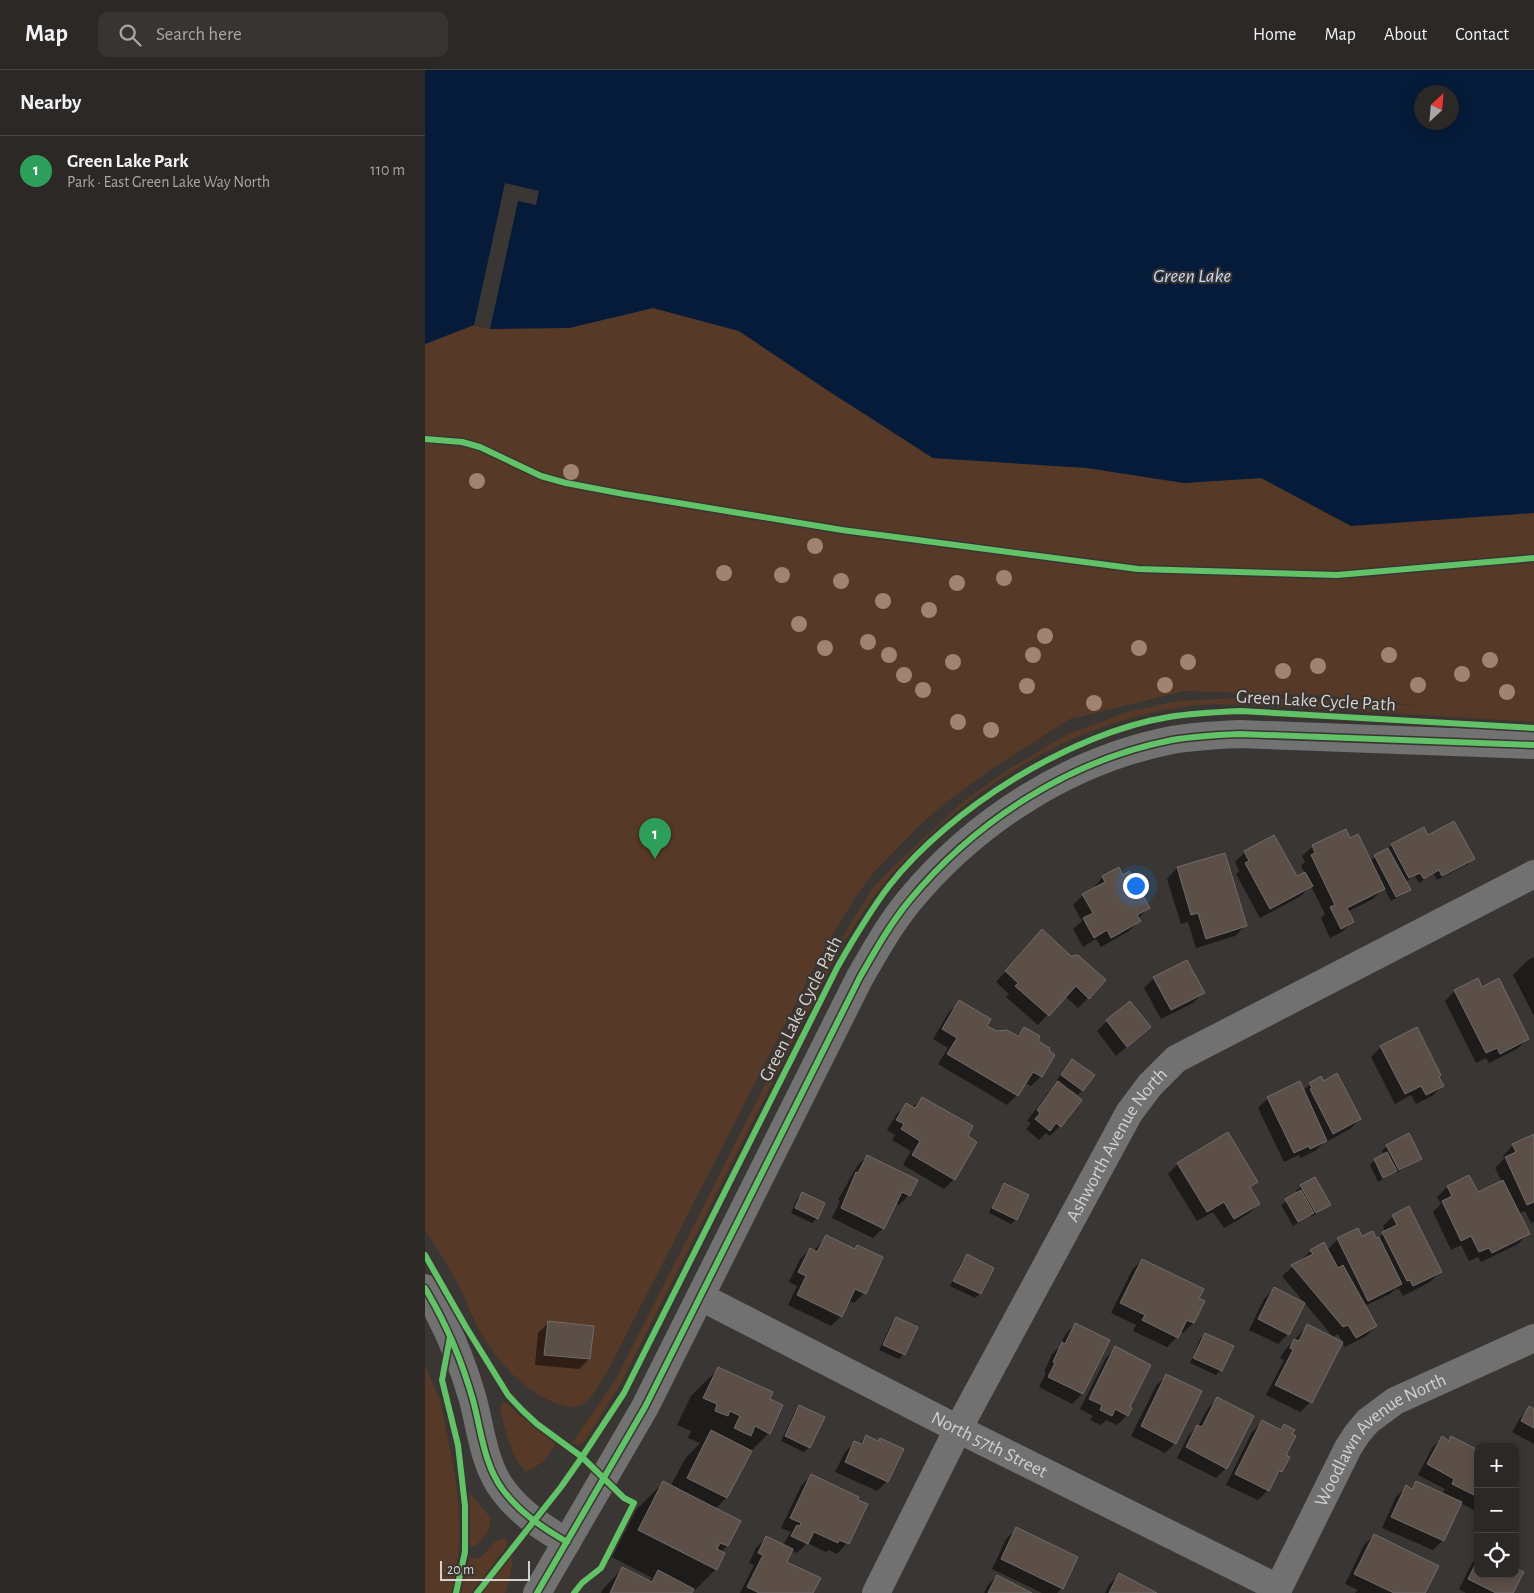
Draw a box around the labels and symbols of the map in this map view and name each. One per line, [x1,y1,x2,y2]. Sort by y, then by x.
north arrow [1414,85,1459,130]
water label: Green Lake [1153,266,1232,286]
street label: Green Lake Cycle Path [1236,687,1396,715]
pin: 1 [639,818,671,859]
your location [1123,873,1149,899]
street label: Green Lake Cycle Path [756,933,846,1085]
street label: Ashworth Avenue North [1063,1064,1171,1225]
street label: Woodlawn Avenue North [1311,1370,1449,1509]
street label: North 57th Street [929,1408,1050,1481]
scale bar [440,1558,530,1581]

